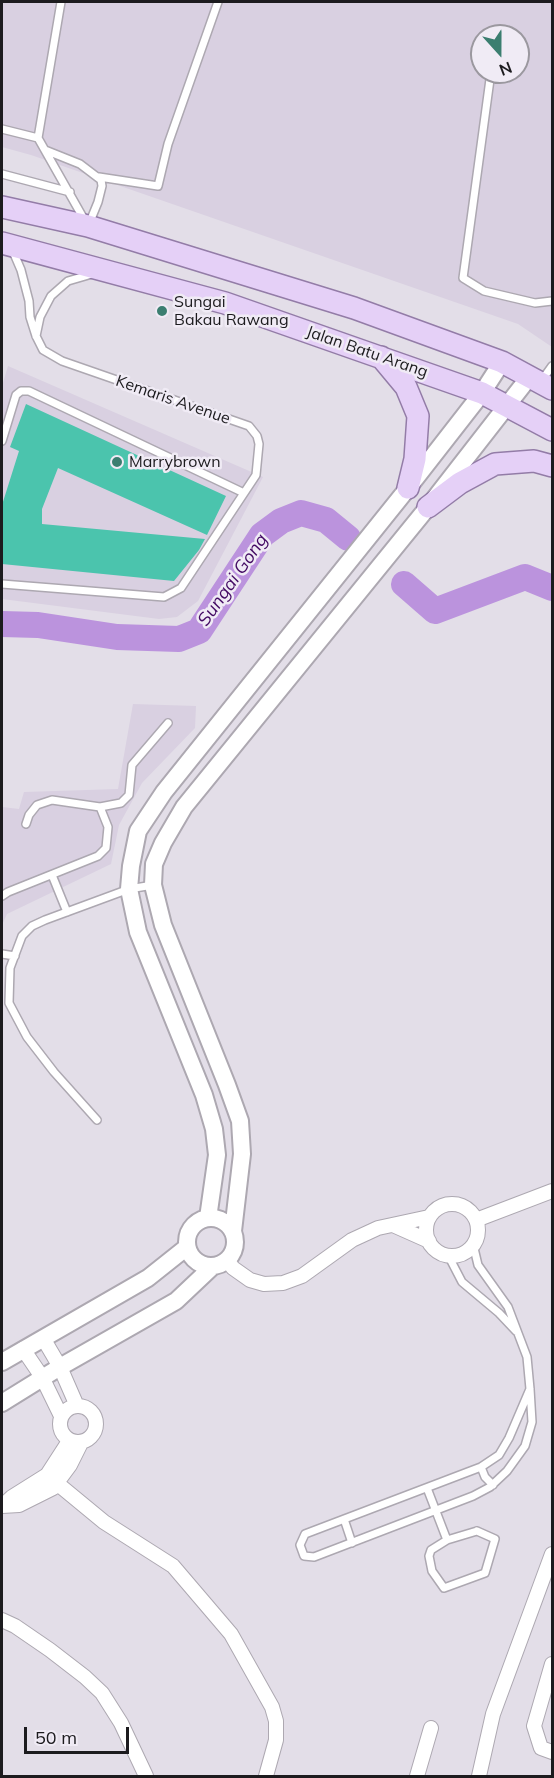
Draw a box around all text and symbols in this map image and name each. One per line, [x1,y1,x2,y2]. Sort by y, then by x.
north arrow [470,24,530,84]
text: N [497,57,515,80]
place label: Sungai Bakau Rawang [174,292,289,330]
marker: Sungai Bakau Rawang [155,304,169,318]
street label: Jalan Batu Arang [304,322,430,382]
street label: Kemaris Avenue [113,371,233,429]
place label: Marrybrown [129,452,221,472]
marker: Marrybrown [110,455,124,469]
water label: Sungai Gong [193,530,273,630]
scale bar [27,1715,132,1753]
text: 50 m [35,1726,77,1749]

